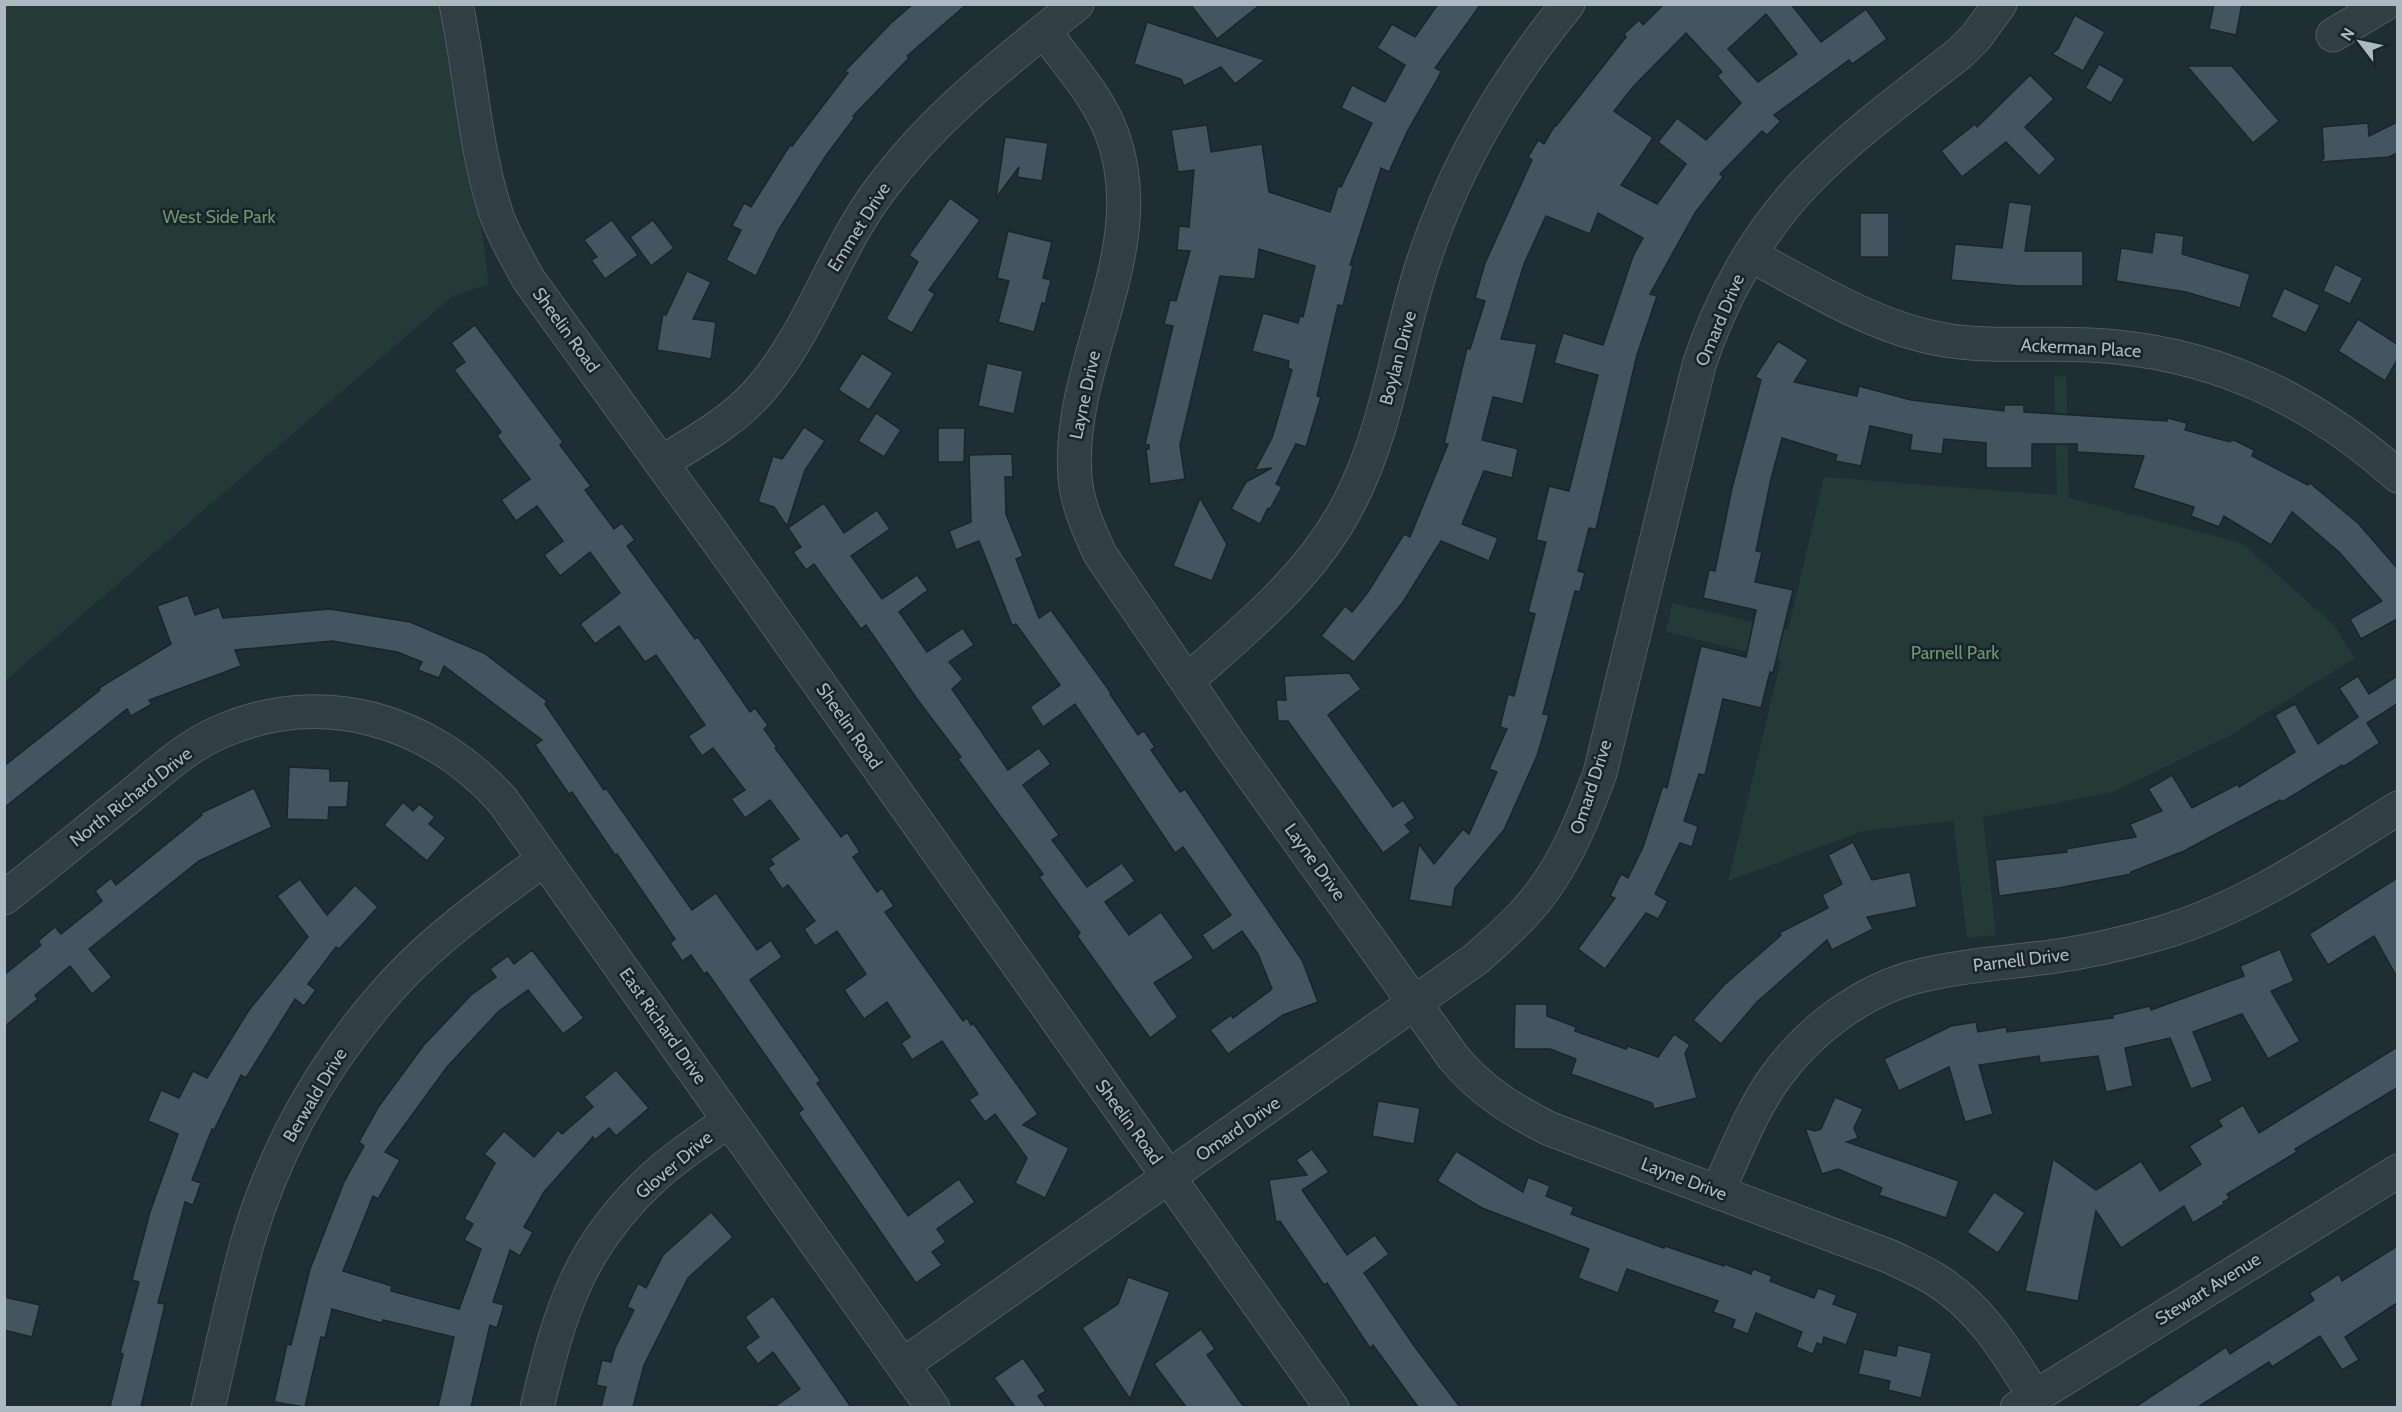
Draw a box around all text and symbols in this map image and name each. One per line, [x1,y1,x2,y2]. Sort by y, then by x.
north arrow [2330,12,2390,72]
text: N [2337,24,2359,44]
street label: Emmet Drive [823,178,895,276]
park label: West Side Park [162,206,276,228]
street label: Omard Drive [1691,271,1749,369]
street label: Sheelin Road [528,283,604,377]
street label: Boylan Drive [1375,308,1421,408]
street label: Ackerman Place [2020,334,2142,362]
street label: Layne Drive [1065,349,1105,441]
park label: Parnell Park [1911,642,2000,664]
street label: Sheelin Road [811,679,887,773]
street label: Omard Drive [1565,737,1617,837]
street label: North Richard Drive [66,743,196,851]
street label: Layne Drive [1280,819,1350,905]
street label: Parnell Drive [1972,943,2070,977]
street label: East Richard Drive [615,964,711,1088]
street label: Berwald Drive [278,1044,352,1146]
street label: Sheelin Road [1091,1075,1167,1169]
street label: Omard Drive [1192,1092,1284,1166]
street label: Glover Drive [631,1126,717,1204]
street label: Layne Drive [1638,1153,1730,1205]
street label: Stewart Avenue [2151,1248,2265,1330]

